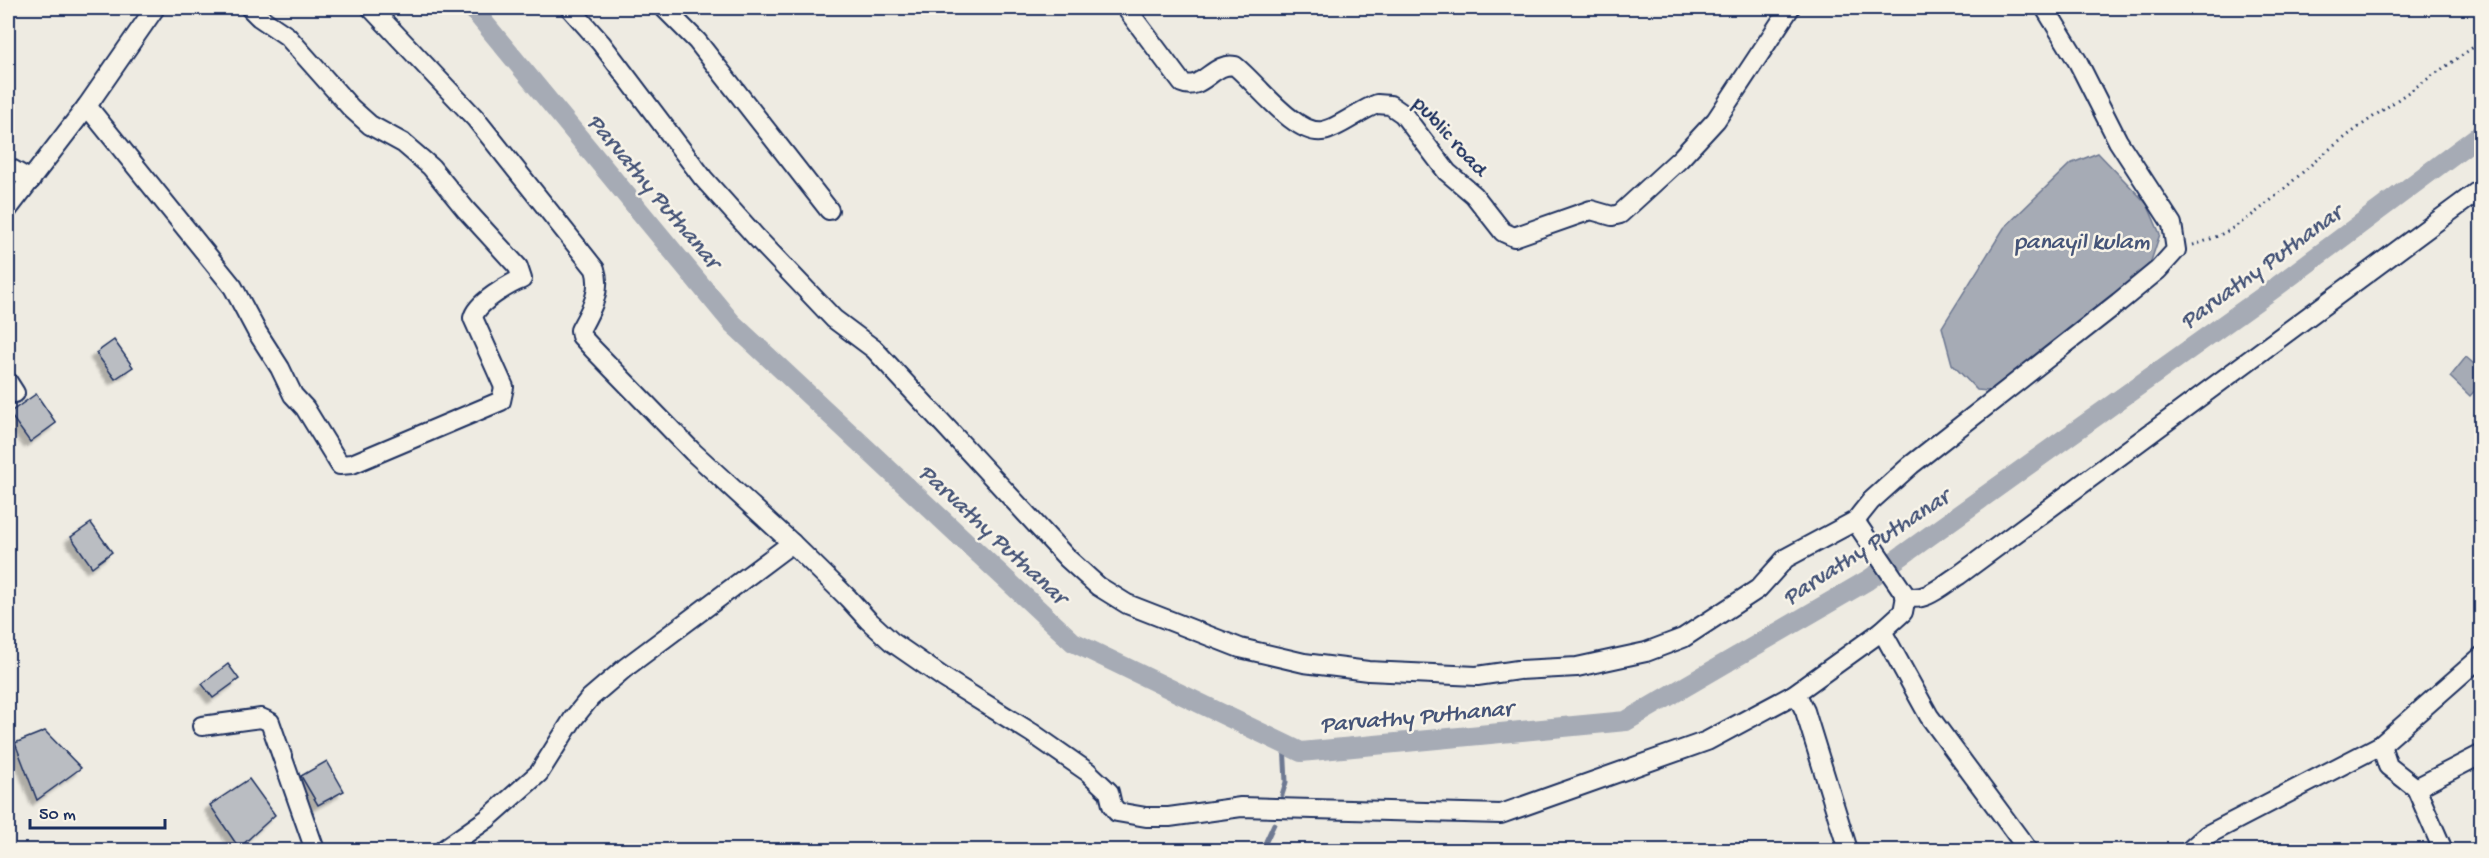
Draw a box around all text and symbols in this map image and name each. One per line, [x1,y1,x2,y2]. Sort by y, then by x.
street label: public road [1405,91,1493,185]
water label: Parvathy Puthanar [579,109,728,279]
water label: Parvathy Puthanar [2176,198,2352,337]
water label: panayil kulam [2014,229,2150,258]
water label: Parvathy Puthanar [911,459,1075,615]
water label: Parvathy Puthanar [1778,482,1959,614]
water label: Parvathy Puthanar [1319,695,1518,741]
scale bar [30,792,165,830]
text: 50 m [39,805,76,826]

